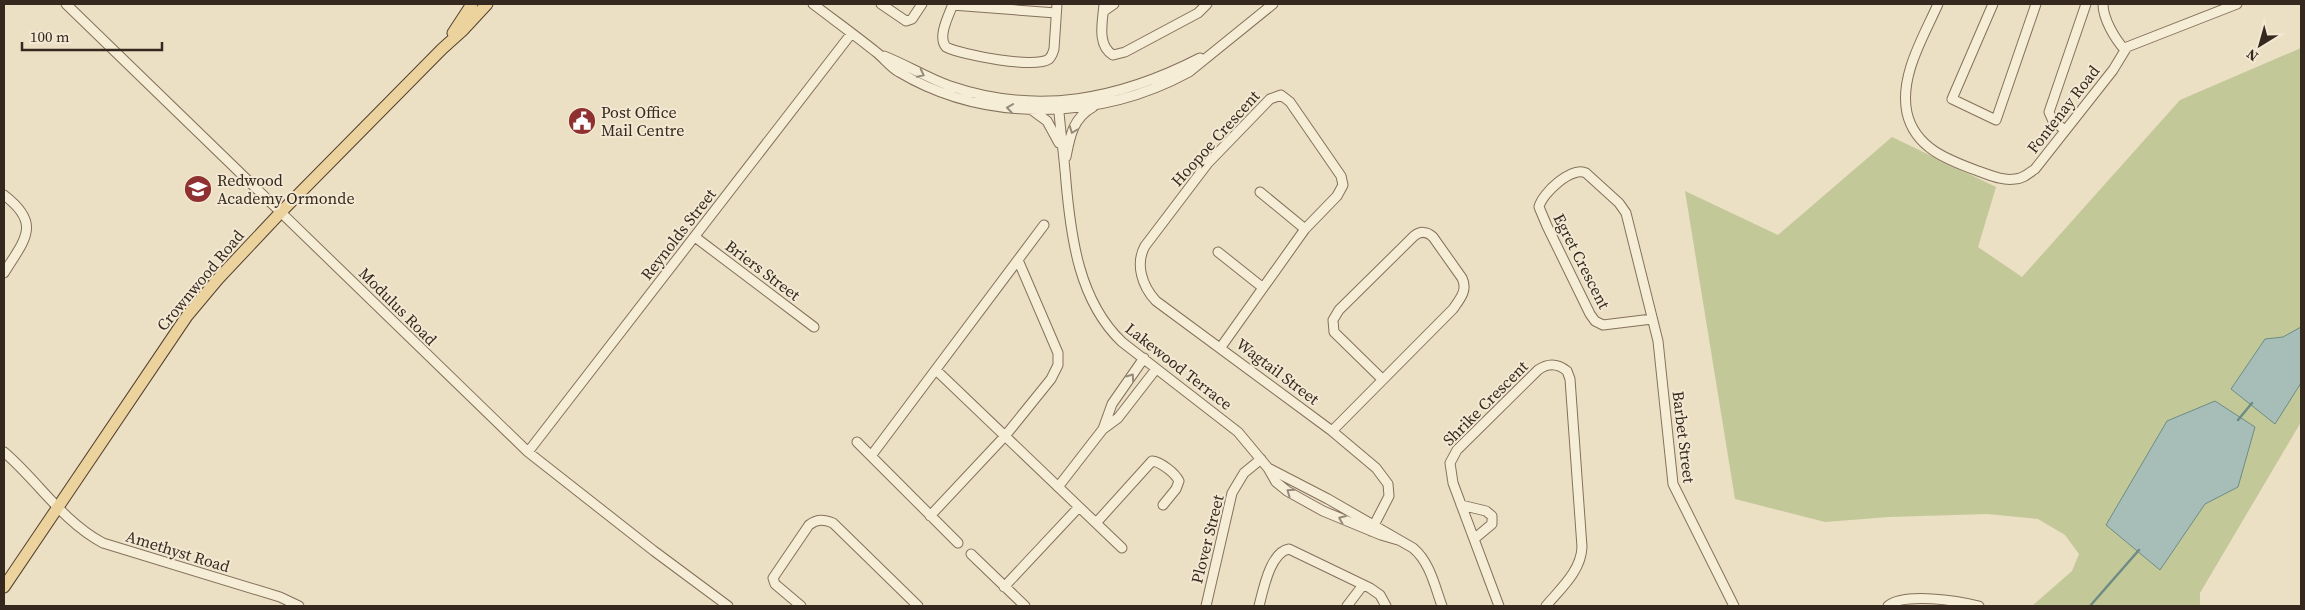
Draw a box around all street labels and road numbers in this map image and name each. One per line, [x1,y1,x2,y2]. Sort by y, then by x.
street label: Fontenay Road [2022,60,2104,158]
street label: Hoopoe Crescent [1166,85,1265,191]
street label: Reynolds Street [635,183,721,284]
street label: Egret Crescent [1549,210,1616,313]
street label: Crownwood Road [151,225,249,335]
street label: Briers Street [721,235,806,306]
street label: Modulus Road [354,262,442,350]
street label: Lakewood Terrace [1121,317,1237,415]
street label: Wagtail Street [1232,333,1325,410]
street label: Shrike Crescent [1438,355,1533,450]
street label: Barbet Street [1667,390,1701,485]
street label: Plover Street [1185,492,1229,586]
street label: Amethyst Road [123,525,233,577]

